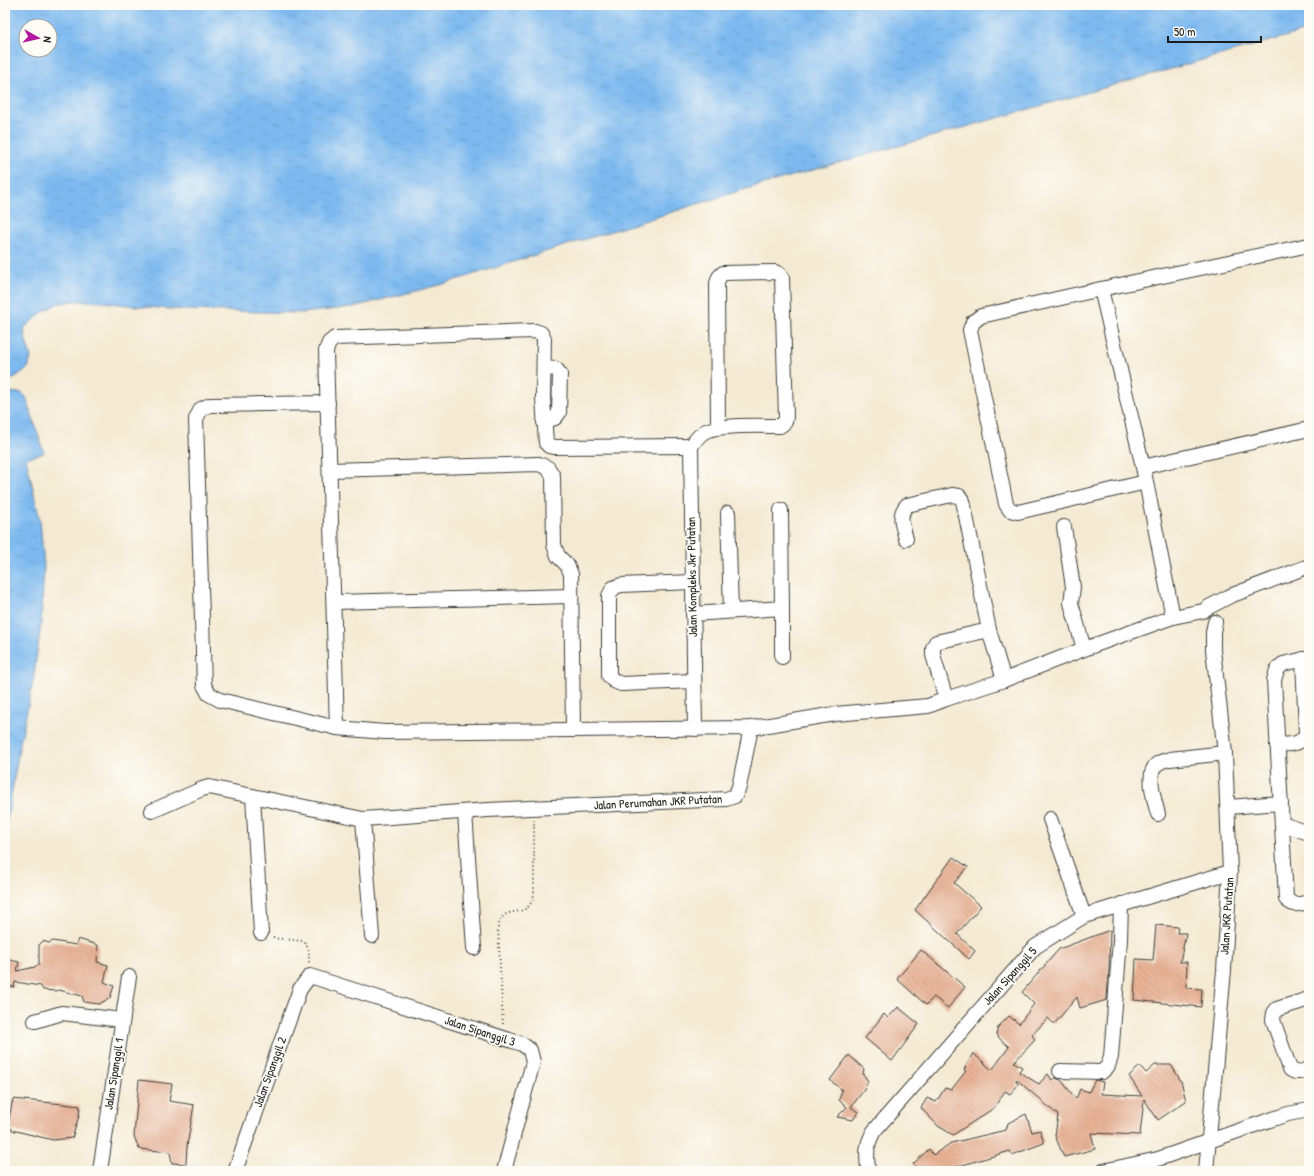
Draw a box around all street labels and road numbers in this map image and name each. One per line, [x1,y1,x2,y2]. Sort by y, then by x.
street label: Jalan Kompleks Jkr Putatan [682,517,701,637]
street label: Jalan Perumahan JKR Putatan [593,790,723,813]
street label: Jalan JKR Putatan [1215,877,1238,955]
street label: Jalan Sipanggil 5 [979,943,1040,1009]
street label: Jalan Sipanggil 3 [443,1011,518,1050]
street label: Jalan Sipanggil 2 [249,1034,290,1109]
street label: Jalan Sipanggil 1 [99,1037,128,1111]

